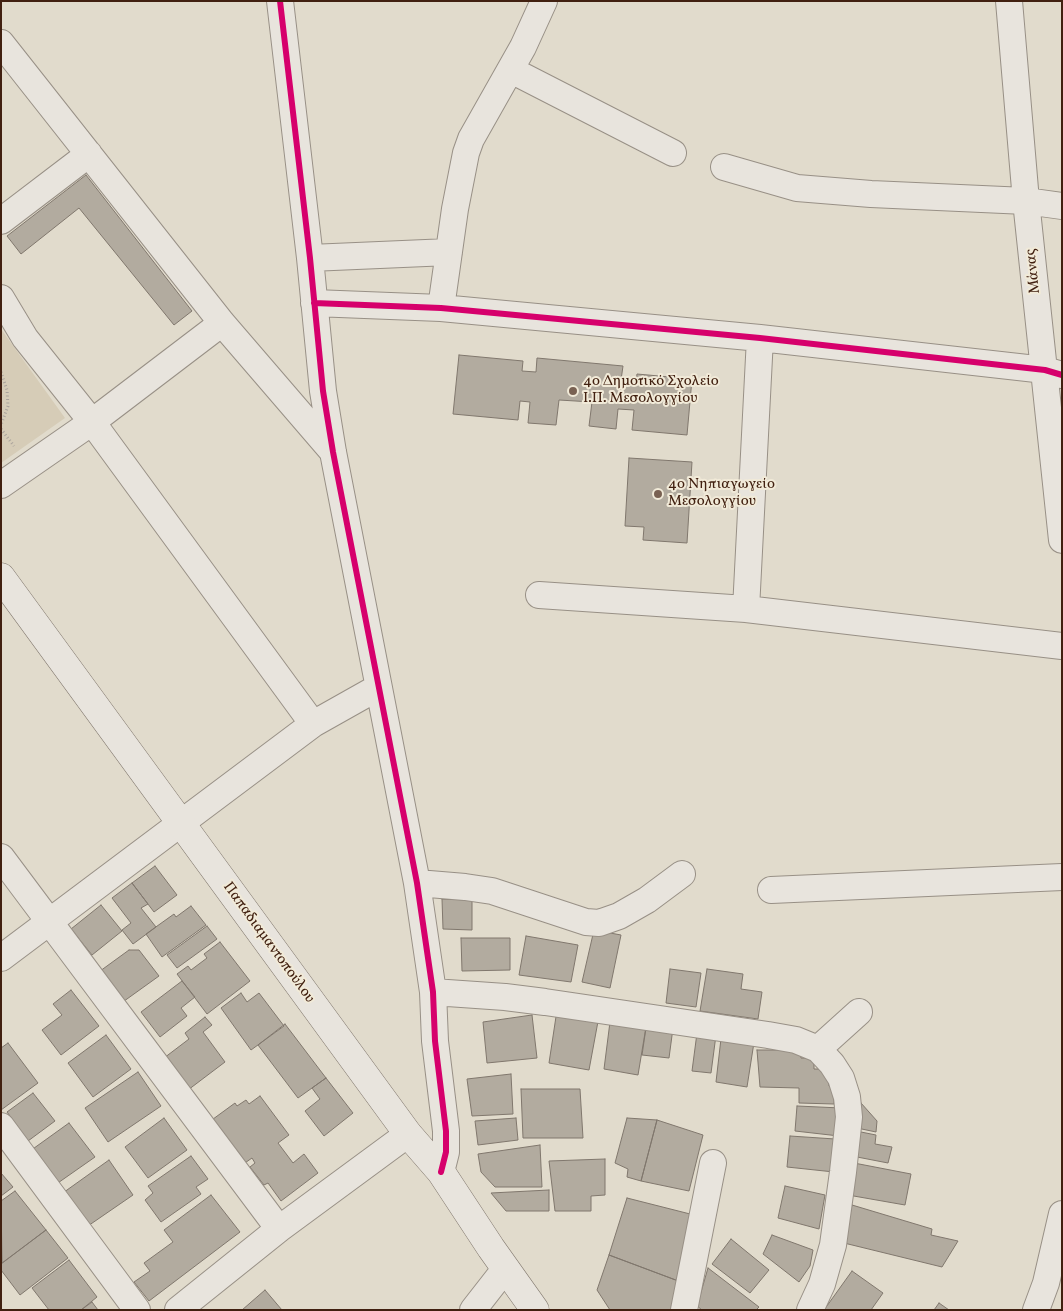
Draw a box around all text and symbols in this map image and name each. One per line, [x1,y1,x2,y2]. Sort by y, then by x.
street label: Μάνας [1023,248,1045,294]
place label: 4ο Δημοτικό Σχολείο Ι.Π. Μεσολογγίου [583,373,719,408]
marker: 4ο Δημοτικό Σχολείο Ι.Π. Μεσολογγίου [567,385,579,397]
place label: 4ο Νηπιαγωγείο Μεσολογγίου [668,476,775,511]
marker: 4ο Νηπιαγωγείο Μεσολογγίου [652,488,664,500]
street label: Παπαδιαμαντοπούλου [218,879,318,1007]

